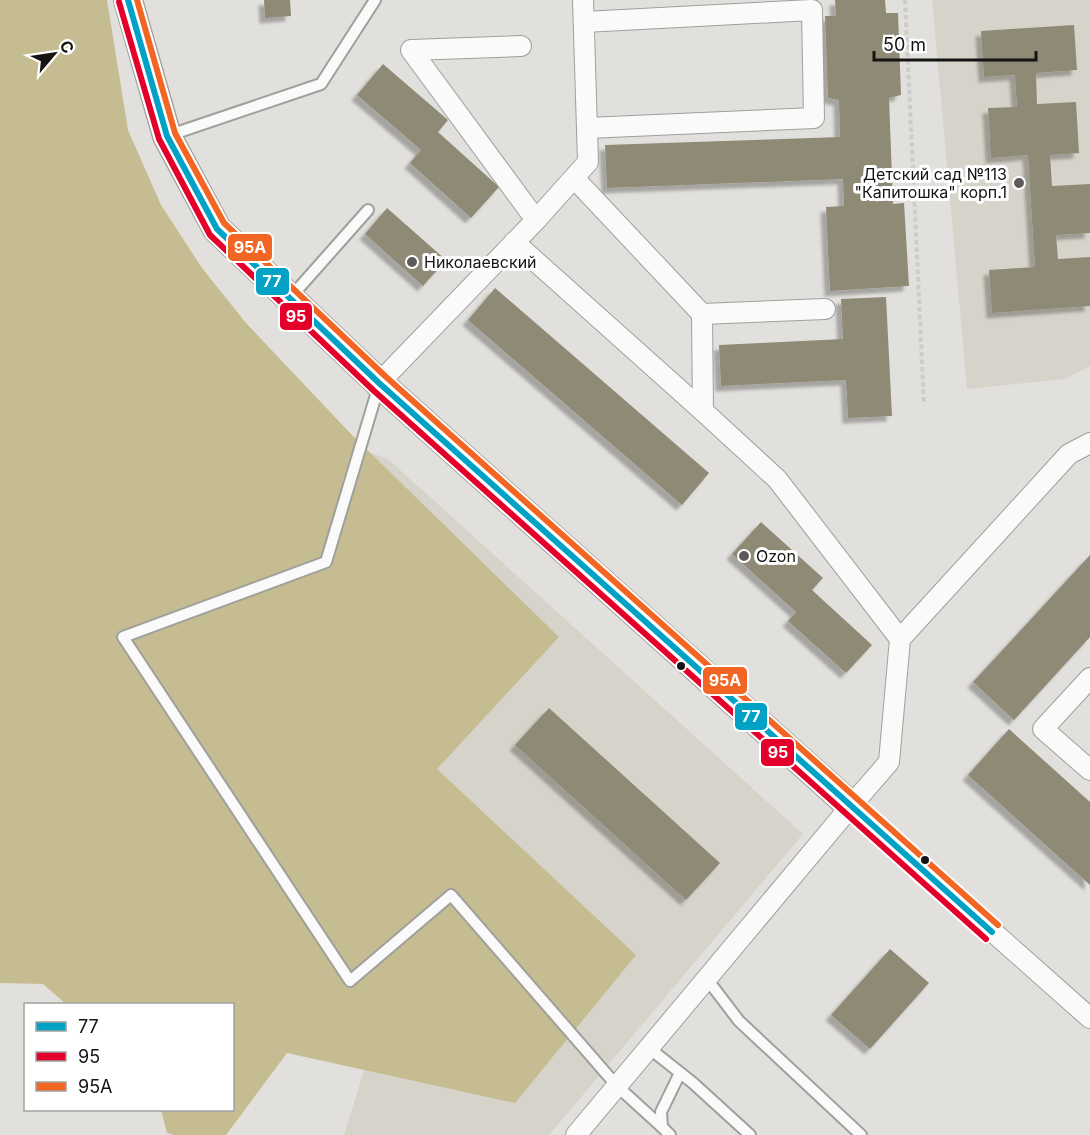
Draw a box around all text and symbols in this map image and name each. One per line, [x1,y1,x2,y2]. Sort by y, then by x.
north arrow [24,24,84,84]
scale bar [874,24,1036,62]
text: 50 m [883,34,926,55]
text: С [56,37,79,57]
place label: Детский сад №113 "Капитошка" корп.1 [855,164,1007,202]
marker: Детский сад №113 "Капитошка" корп.1 [1012,176,1026,190]
line badge: 95А [227,233,273,262]
text: 95А [234,237,266,257]
place label: Николаевский [424,252,537,272]
marker: Николаевский [405,255,419,269]
line badge: 77 [255,267,290,296]
text: 77 [263,271,281,291]
line badge: 95 [279,302,313,331]
text: 95 [286,306,306,326]
place label: Ozon [756,546,796,566]
marker: Ozon [737,549,751,563]
unlabelled marker [675,660,687,672]
line badge: 95А [702,666,748,695]
text: 95А [709,670,741,690]
line badge: 77 [734,702,768,731]
text: 77 [742,706,760,726]
line badge: 95 [760,738,795,767]
text: 95 [768,742,788,762]
unlabelled marker [919,854,931,866]
legend [24,1003,234,1111]
text: 77 [78,1016,99,1037]
text: 95 [78,1046,100,1067]
text: 95А [78,1076,113,1097]

